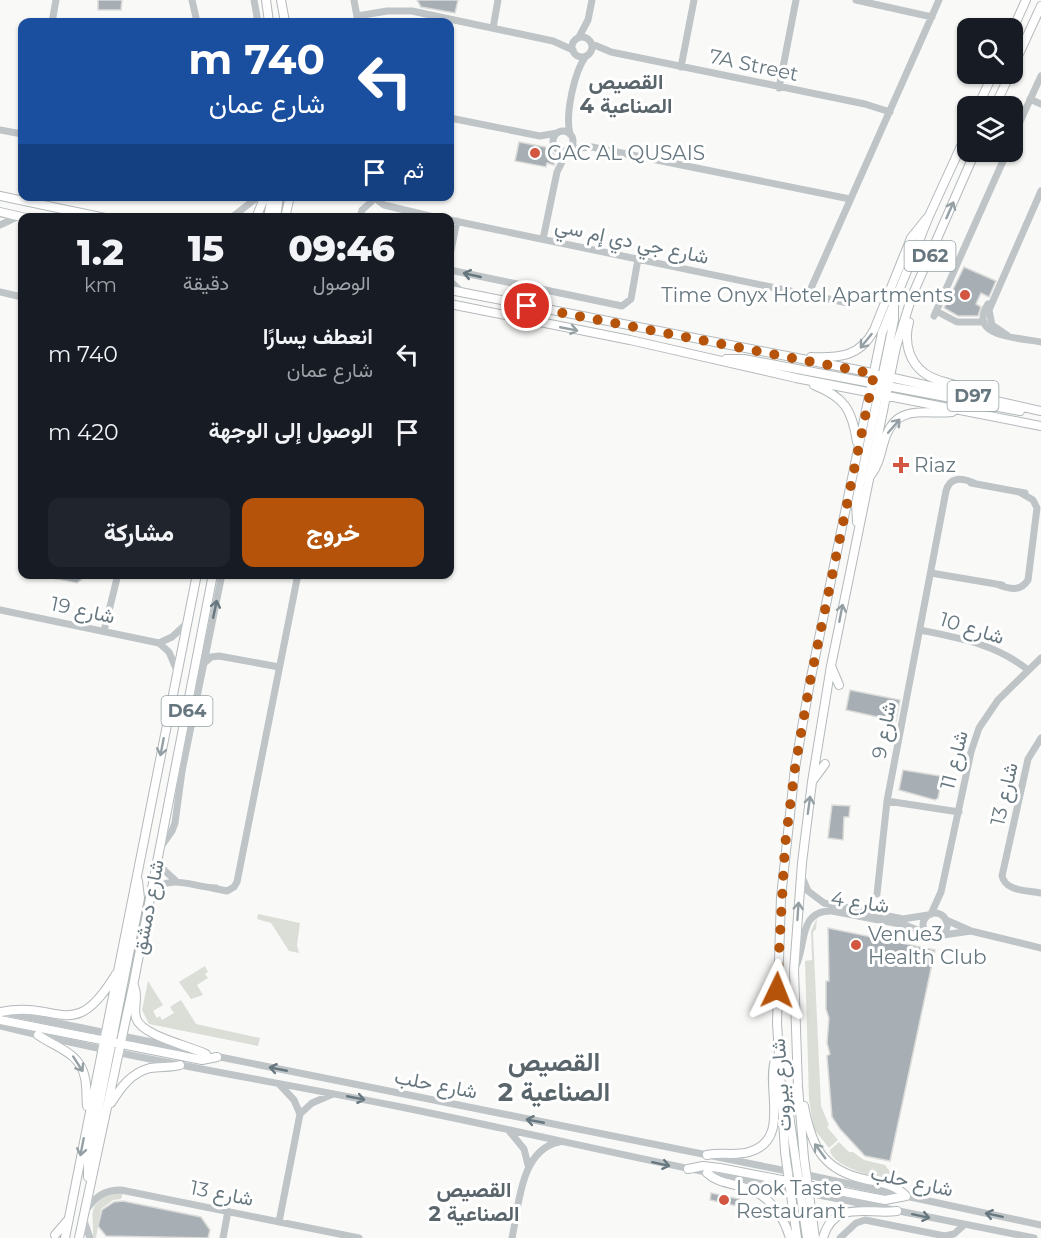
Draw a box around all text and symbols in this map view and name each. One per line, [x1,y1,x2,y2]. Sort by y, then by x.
map controls [957,18,1023,162]
button: search [957,18,1023,84]
text: 740 m [188,33,325,85]
icon: left [346,42,424,120]
street label: 7A Street [707,44,801,86]
district label: القصيص الصناعية 4 [579,69,673,118]
text: شارع عمان [209,87,325,120]
button: layers [957,96,1023,162]
place label: GAC AL QUSAIS [547,141,705,165]
marker: GAC AL QUSAIS [528,146,542,160]
icon: arrive [358,156,391,189]
text: ثم [403,157,424,184]
one-way arrow [945,201,956,219]
street label: شارع جي دي إم سي [552,213,711,274]
text: 15 [188,226,224,270]
text: 09:46 [288,226,395,270]
text: 1.2 [77,230,124,274]
road number: D62 [904,241,956,271]
one-way arrow [463,269,482,280]
text: دقيقة [183,271,229,295]
text: الوصول [313,271,370,295]
text: km [84,273,117,297]
pin [501,280,552,331]
place label: Time Onyx Hotel Apartments [661,283,953,307]
marker: Time Onyx Hotel Apartments [958,288,972,302]
icon: arrive [510,289,543,322]
text: انعطف يسارًا [263,323,373,350]
one-way arrow [559,324,578,335]
one-way arrow [860,333,873,349]
icon: left [391,338,424,371]
text: 740 m [48,341,118,368]
text: شارع عمان [287,358,373,382]
road number: D97 [948,381,998,411]
icon: arrive [391,416,424,449]
text: الوصول إلى الوجهة [208,417,373,444]
one-way arrow [887,418,900,434]
text: 420 m [48,419,119,446]
place label: Riaz [914,453,956,477]
marker: Riaz [892,456,910,474]
button: مشاركة [48,498,230,567]
button: خروج [242,498,424,567]
street label: شارع 19 [48,592,117,630]
one-way arrow [210,599,221,619]
one-way arrow [836,604,848,623]
street label: شارع 10 [936,607,1007,651]
road number: D64 [162,696,213,726]
street label: شارع 9 [867,699,903,761]
street label: شارع 11 [935,728,975,792]
one-way arrow [156,737,167,757]
street label: شارع 13 [985,760,1025,828]
one-way arrow [803,796,814,816]
street label: شارع دمشق [127,857,171,957]
street label: شارع 4 [829,886,891,920]
one-way arrow [793,901,804,921]
place label: Venue3 Health Club [868,922,987,969]
marker: Venue3 Health Club [849,938,863,952]
position arrow [745,958,809,1022]
street label: شارع بيروت [766,1038,798,1132]
district label: القصيص الصناعية 2 [498,1046,610,1108]
one-way arrow [72,1055,84,1071]
one-way arrow [268,1063,288,1074]
street label: شارع حلب [392,1064,479,1106]
one-way arrow [346,1093,365,1104]
one-way arrow [526,1115,546,1126]
one-way arrow [76,1137,87,1157]
one-way arrow [813,1144,826,1160]
one-way arrow [651,1159,670,1170]
street label: شارع حلب [868,1161,955,1203]
street label: شارع 13 [188,1175,256,1213]
place label: Look Taste Restaurant [736,1176,846,1223]
district label: القصيص الصناعية 2 [429,1177,519,1226]
marker: Look Taste Restaurant [717,1193,731,1207]
one-way arrow [985,1209,1005,1220]
one-way arrow [910,1211,930,1222]

